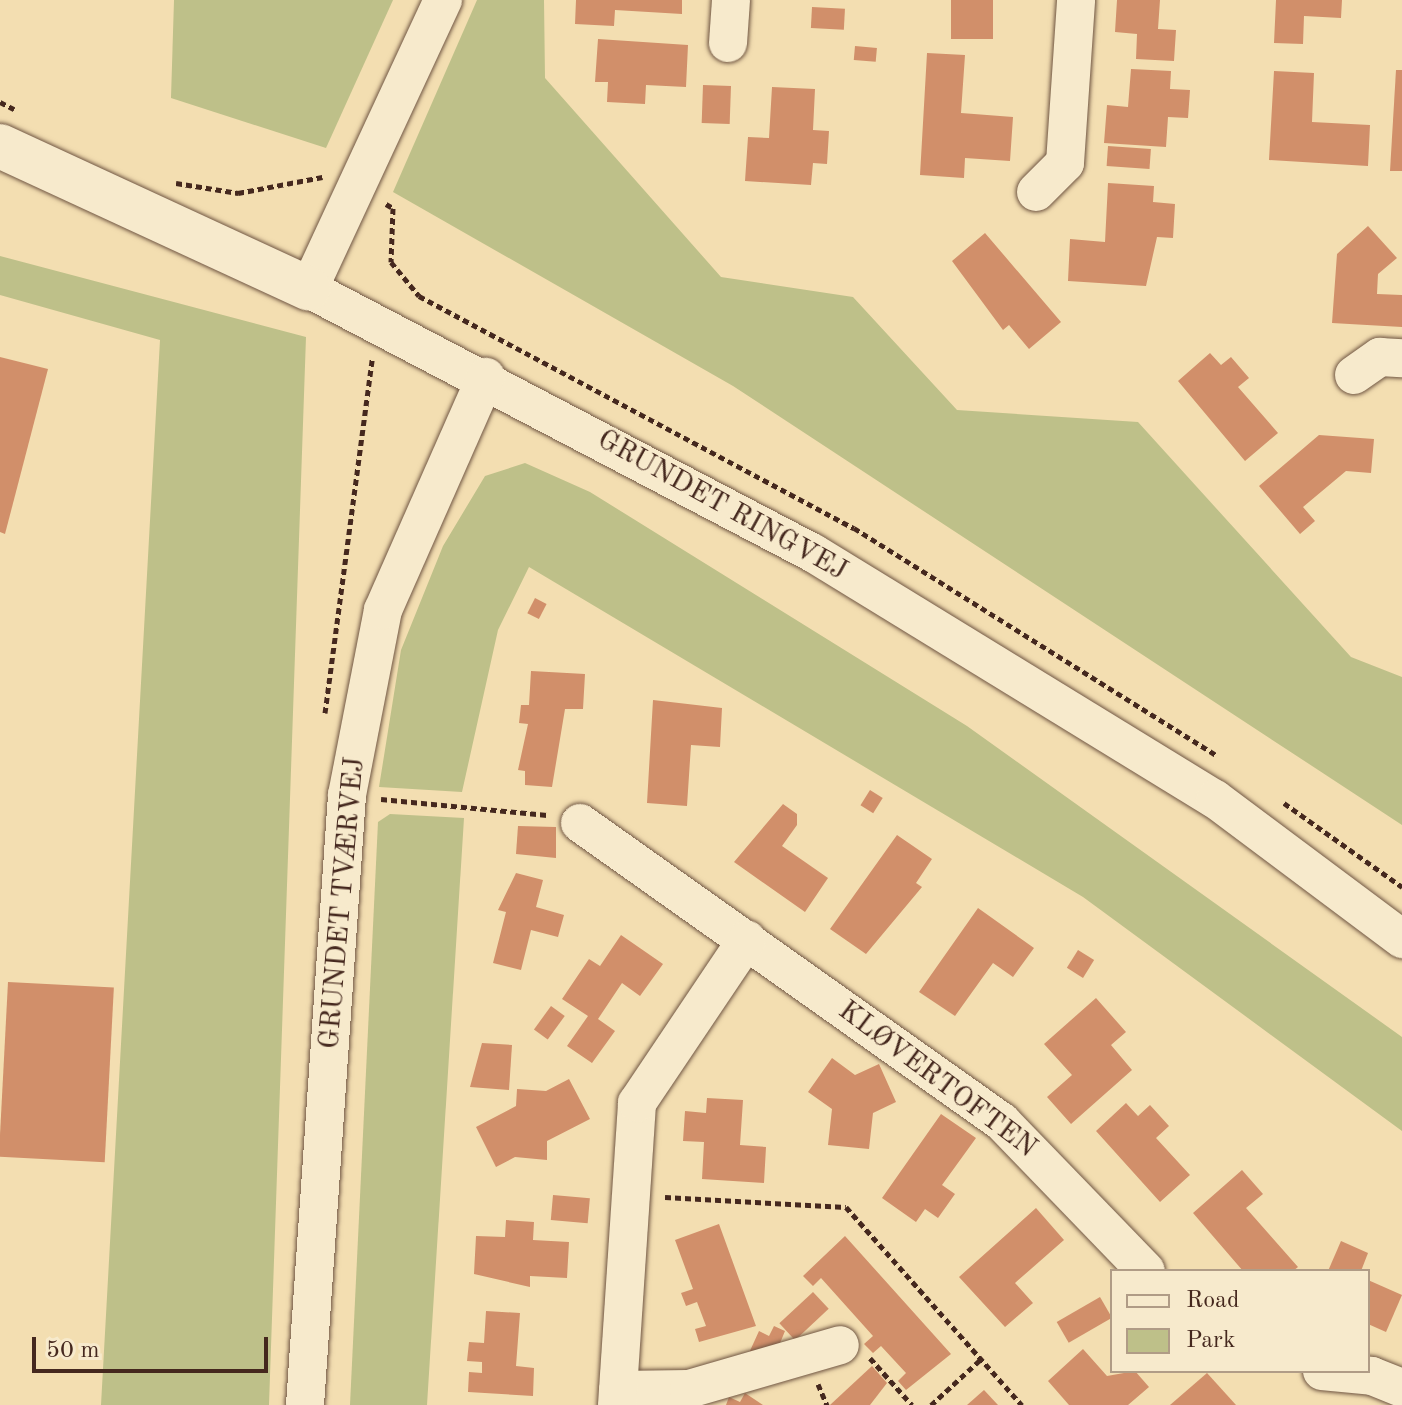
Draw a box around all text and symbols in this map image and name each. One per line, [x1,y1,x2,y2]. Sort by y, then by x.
street label: GRUNDET RINGVEJ [591,423,853,589]
street label: GRUNDET TVÆRVEJ [313,756,373,1050]
street label: KLØVERTOFTEN [831,994,1043,1166]
legend [1110,1269,1370,1373]
text: Road [1186,1289,1239,1313]
scale bar [36,1321,272,1371]
text: Park [1186,1329,1235,1353]
text: 50 m [46,1339,100,1363]

